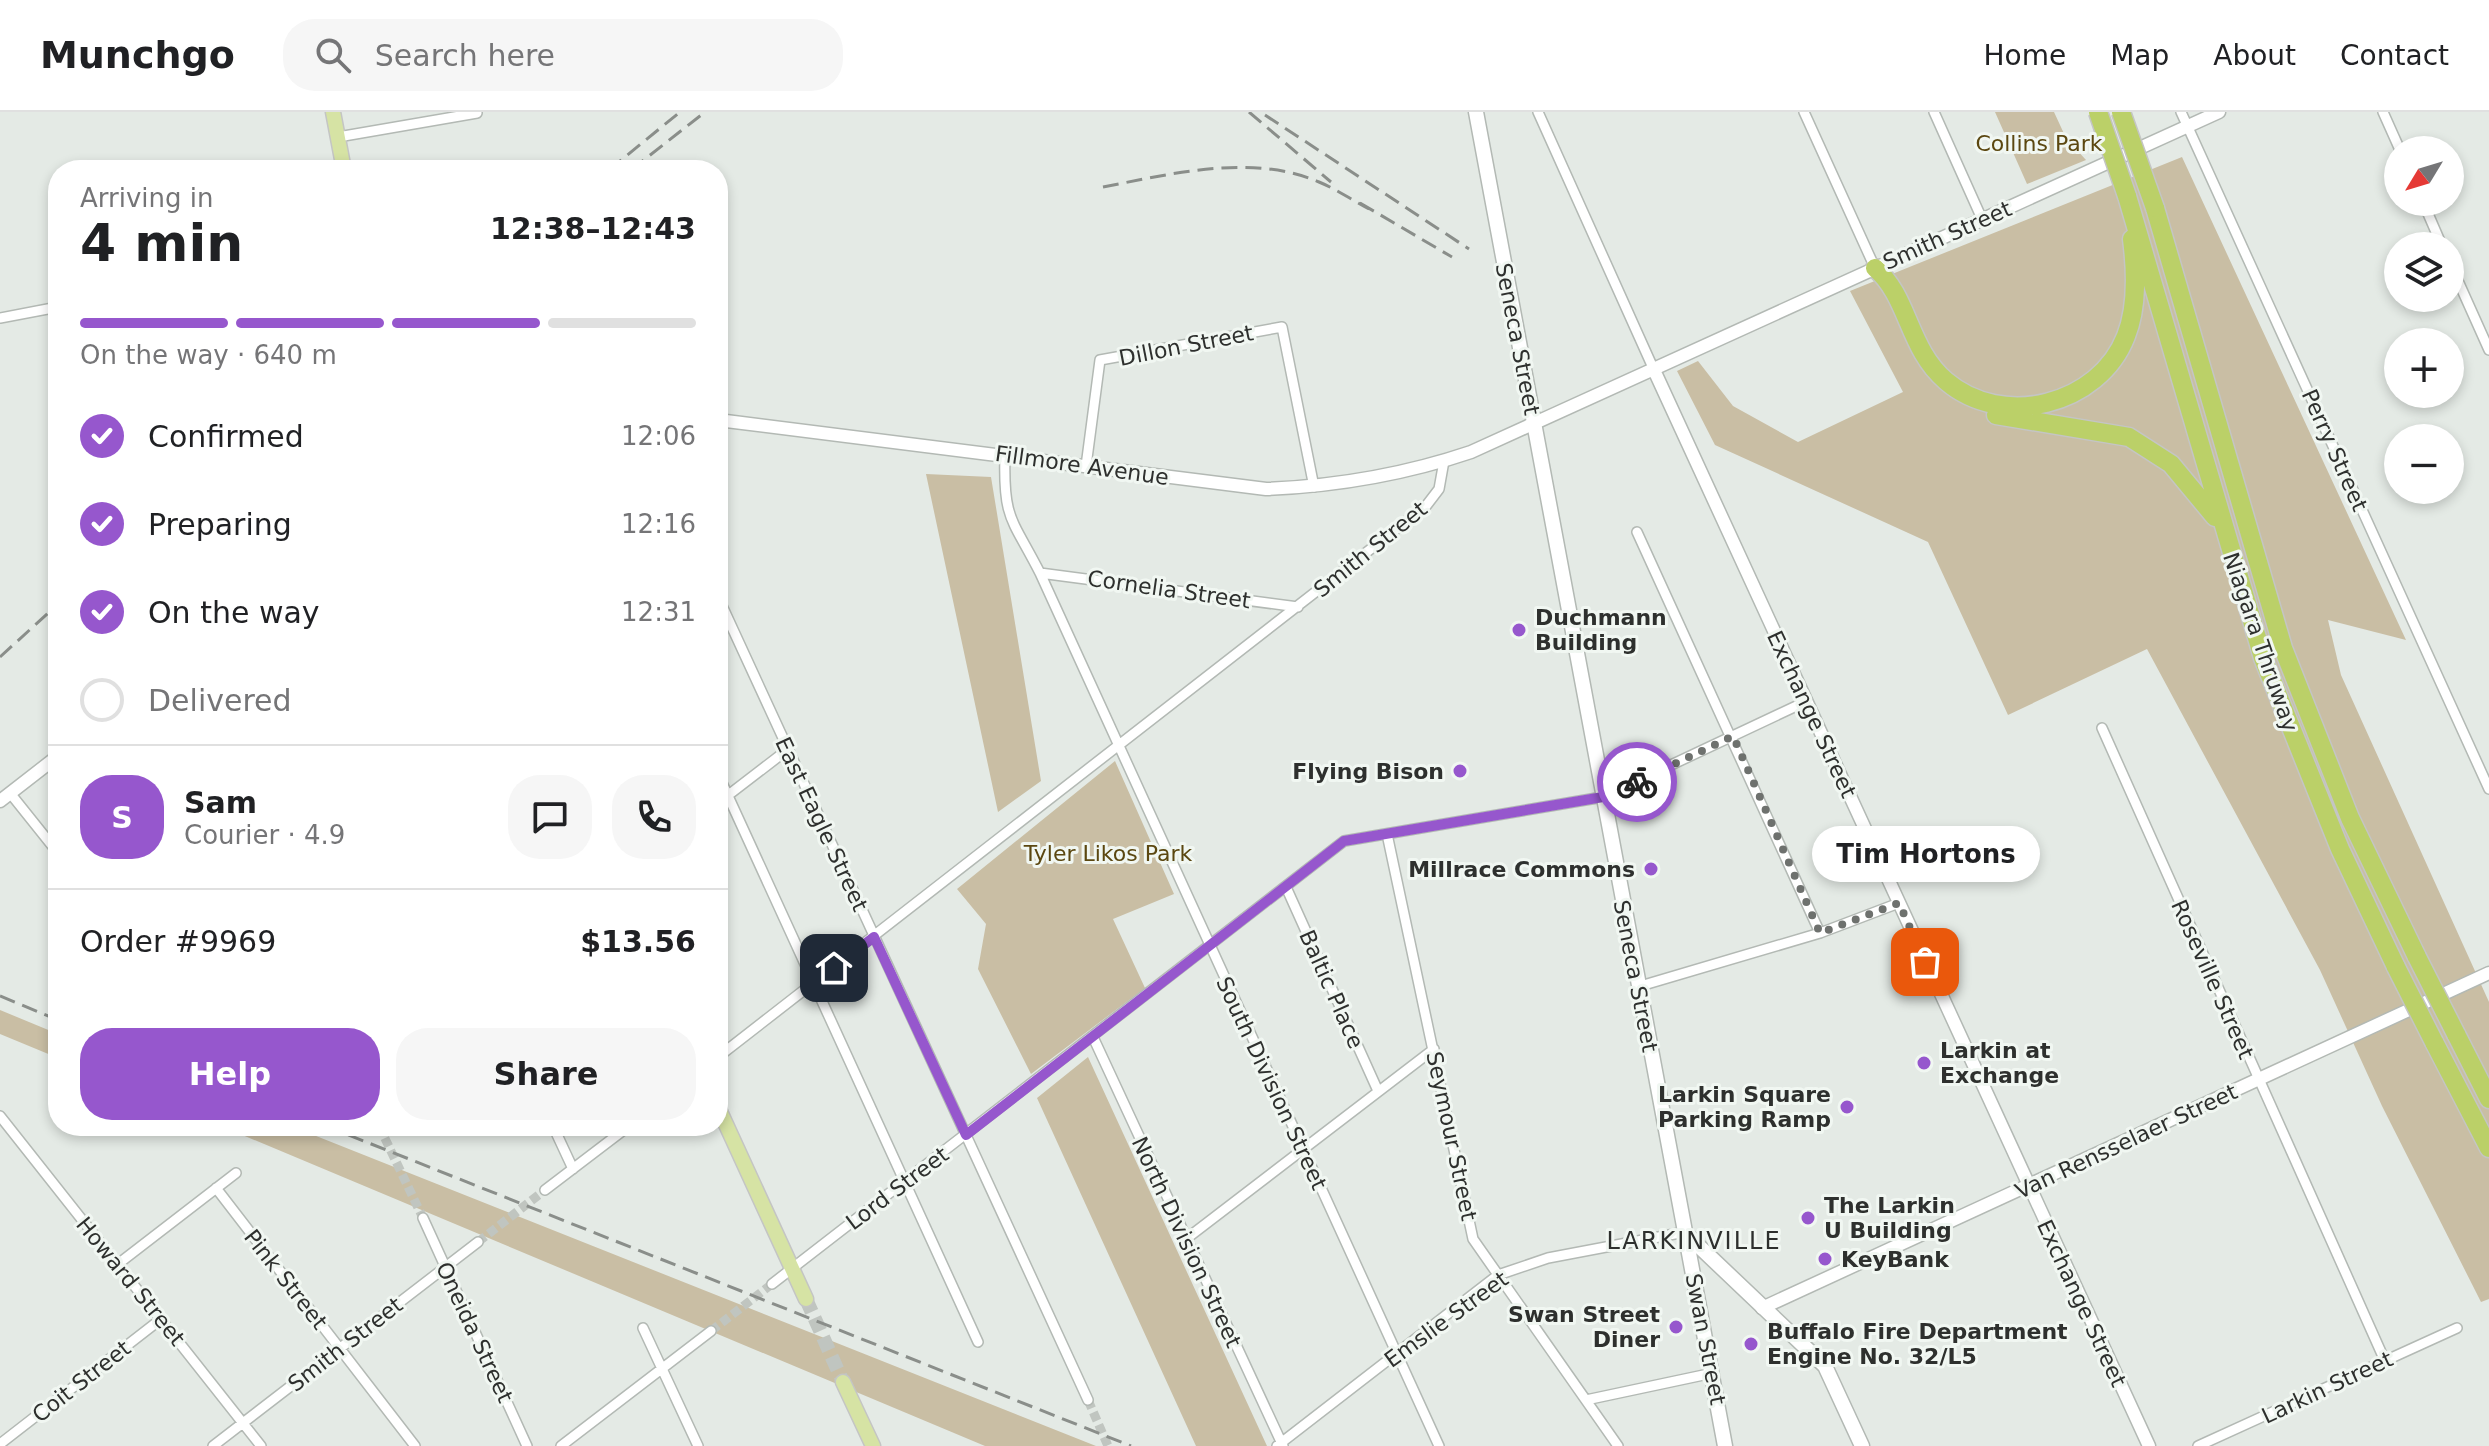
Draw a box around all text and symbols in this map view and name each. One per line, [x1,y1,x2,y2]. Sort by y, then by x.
search box [283,19,843,91]
text: Munchgo [40,33,235,77]
icon: search [311,33,355,77]
text: Search here [375,38,555,73]
text: Home [1983,39,2066,72]
text: Map [2110,39,2169,72]
text: About [2213,39,2296,72]
text: Contact [2340,39,2449,72]
park label: Collins Park [1975,131,2103,156]
north arrow [2384,136,2464,216]
map controls [2384,136,2464,504]
text: Arriving in [80,183,214,213]
street label: Smith Street [1879,196,2016,275]
text: 12:38–12:43 [490,211,696,246]
text: 4 min [80,213,243,273]
button: layers [2384,232,2464,312]
street label: Seneca Street [1491,261,1545,418]
street label: Dillon Street [1117,320,1256,371]
button: + [2384,328,2464,408]
text: On the way · 640 m [80,340,337,370]
street label: Perry Street [2297,385,2373,515]
icon: check [80,414,124,458]
text: Confirmed [148,419,304,454]
text: 12:06 [621,421,696,451]
button: − [2384,424,2464,504]
street label: Fillmore Avenue [993,441,1170,490]
street label: Smith Street [1309,496,1432,603]
icon: check [80,502,124,546]
text: Preparing [148,507,292,542]
text: 12:16 [621,509,696,539]
street label: Niagara Thruway [2218,549,2303,735]
street label: Cornelia Street [1086,566,1252,613]
icon: check [80,590,124,634]
text: On the way [148,595,320,630]
text: 12:31 [621,597,696,627]
place label: Duchmann Building [1535,605,1667,655]
marker: Duchmann Building [1510,621,1528,639]
street label: Exchange Street [1762,627,1861,802]
text: Delivered [148,683,292,718]
street label: East Eagle Street [770,733,873,916]
courier [1597,742,1677,822]
place label: Flying Bison [1292,759,1444,784]
icon: bike [1615,760,1659,804]
marker: Flying Bison [1451,762,1469,780]
button: chat [508,775,592,859]
button: phone [612,775,696,859]
text: Sam [184,785,257,820]
text: S [111,800,133,835]
text: Courier · 4.9 [184,820,345,850]
callout: Tim Hortons [1811,826,2039,882]
text: Tim Hortons [1836,839,2016,869]
park label: Tyler Likos Park [1023,841,1193,866]
place label: Millrace Commons [1408,857,1635,882]
marker: Millrace Commons [1642,860,1660,878]
street label: Roseville Street [2166,896,2259,1063]
street label: Seneca Street [1609,898,1663,1055]
text: Order #9969 [80,924,276,959]
text: $13.56 [580,924,696,959]
street label: Baltic Place [1294,926,1369,1052]
pin [1891,928,1959,996]
pin [800,934,868,1002]
icon: bag [1903,940,1947,984]
icon: home [812,946,856,990]
street label: South Division Street [1211,973,1332,1194]
button: Help [80,1028,380,1120]
button: Share [396,1028,696,1120]
place label: Larkin at Exchange [1940,1038,2059,1088]
street label: Seymour Street [1421,1049,1482,1223]
marker: Larkin at Exchange [1915,1054,1933,1072]
street label: Van Rensselaer Street [2011,1079,2241,1204]
place label: Larkin Square Parking Ramp [1658,1082,1831,1132]
marker: Larkin Square Parking Ramp [1838,1098,1856,1116]
street label: North Division Street [1127,1133,1247,1352]
street label: Lord Street [841,1142,954,1235]
place label: The Larkin U Building [1824,1193,1955,1243]
marker: The Larkin U Building [1799,1209,1817,1227]
street label: Howard Street [71,1212,190,1351]
street label: Exchange Street [2032,1216,2131,1391]
street label: Pink Street [239,1225,332,1334]
district label: LARKINVILLE [1606,1227,1782,1255]
place label: KeyBank [1841,1247,1950,1272]
marker: KeyBank [1816,1250,1834,1268]
street label: Oneida Street [431,1258,518,1407]
street label: Emslie Street [1380,1266,1513,1373]
street label: Swan Street [1681,1271,1731,1407]
street label: Smith Street [283,1292,408,1397]
place label: Swan Street Diner [1508,1302,1660,1352]
marker: Swan Street Diner [1667,1318,1685,1336]
place label: Buffalo Fire Department Engine No. 32/L5 [1767,1319,2068,1369]
street label: Coit Street [27,1335,136,1427]
marker: Buffalo Fire Department Engine No. 32/L5 [1742,1335,1760,1353]
street label: Larkin Street [2258,1346,2397,1429]

